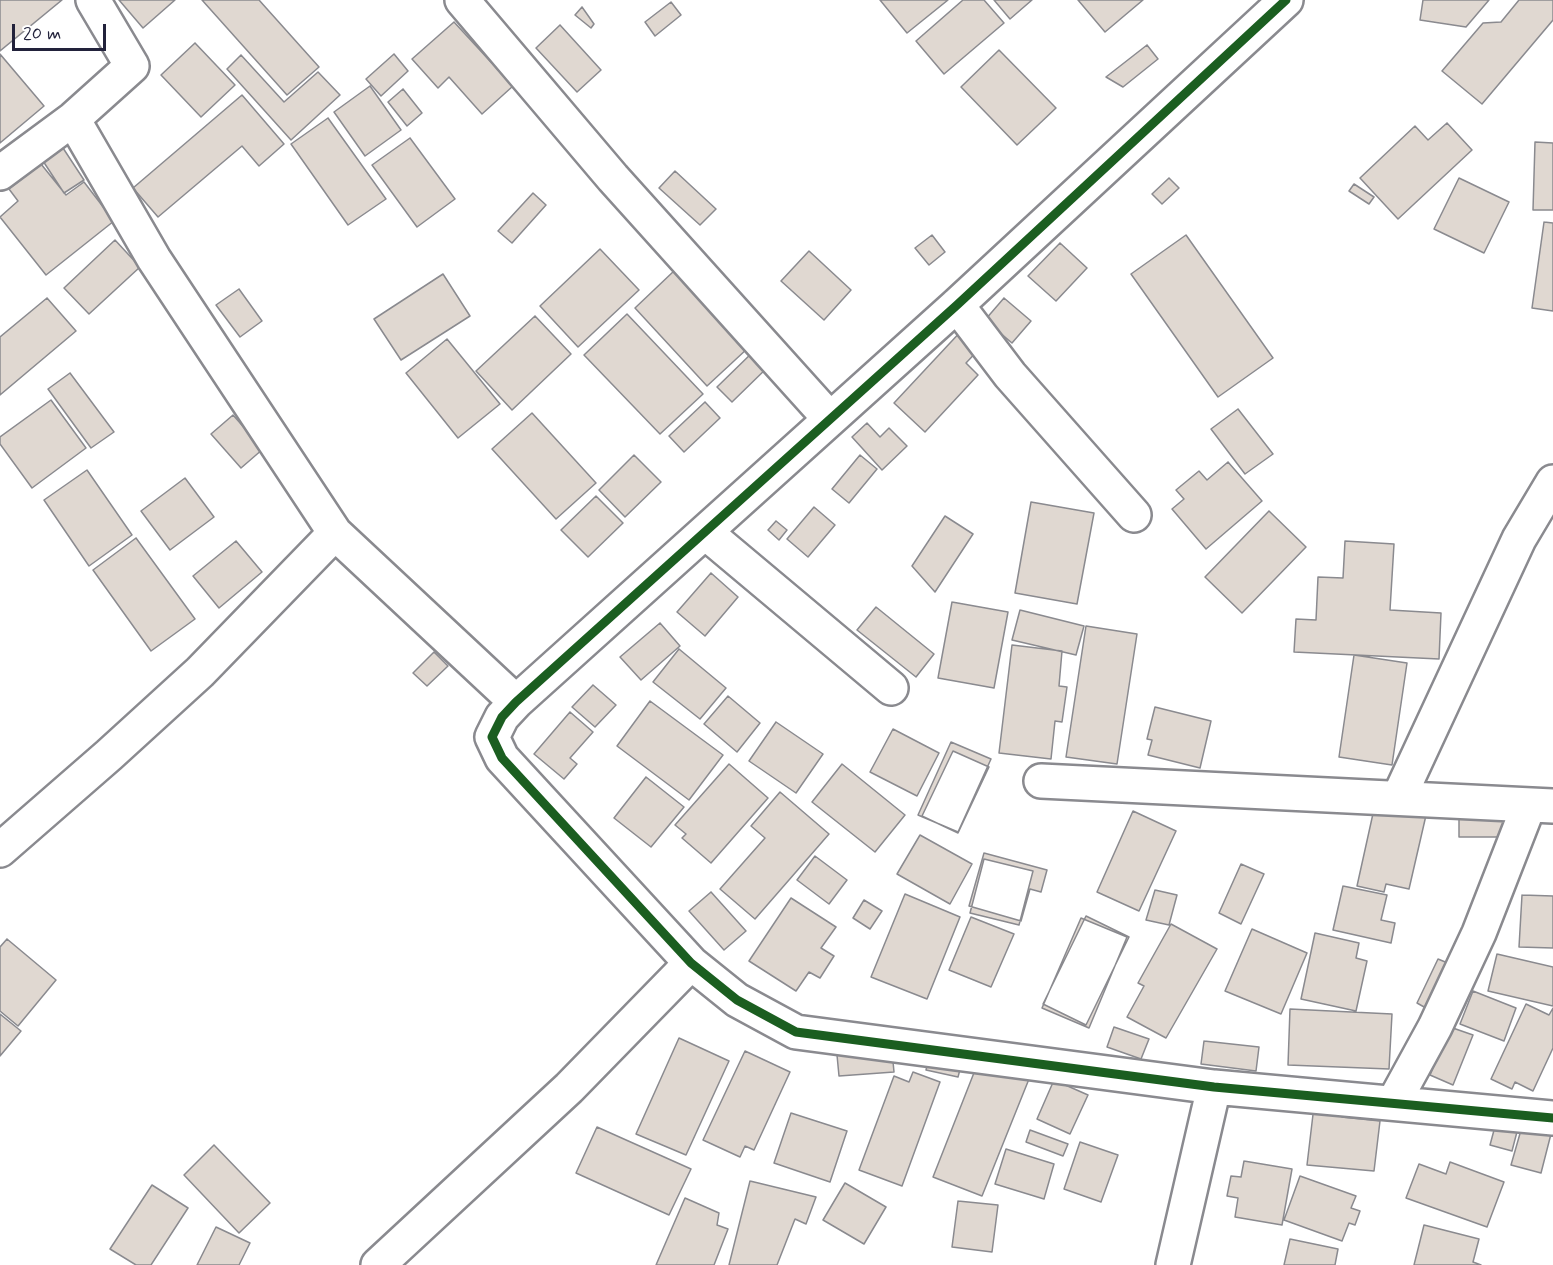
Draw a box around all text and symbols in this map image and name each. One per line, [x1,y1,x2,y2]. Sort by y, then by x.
scale bar [15,12,110,50]
text: 20 m [23,22,61,46]

